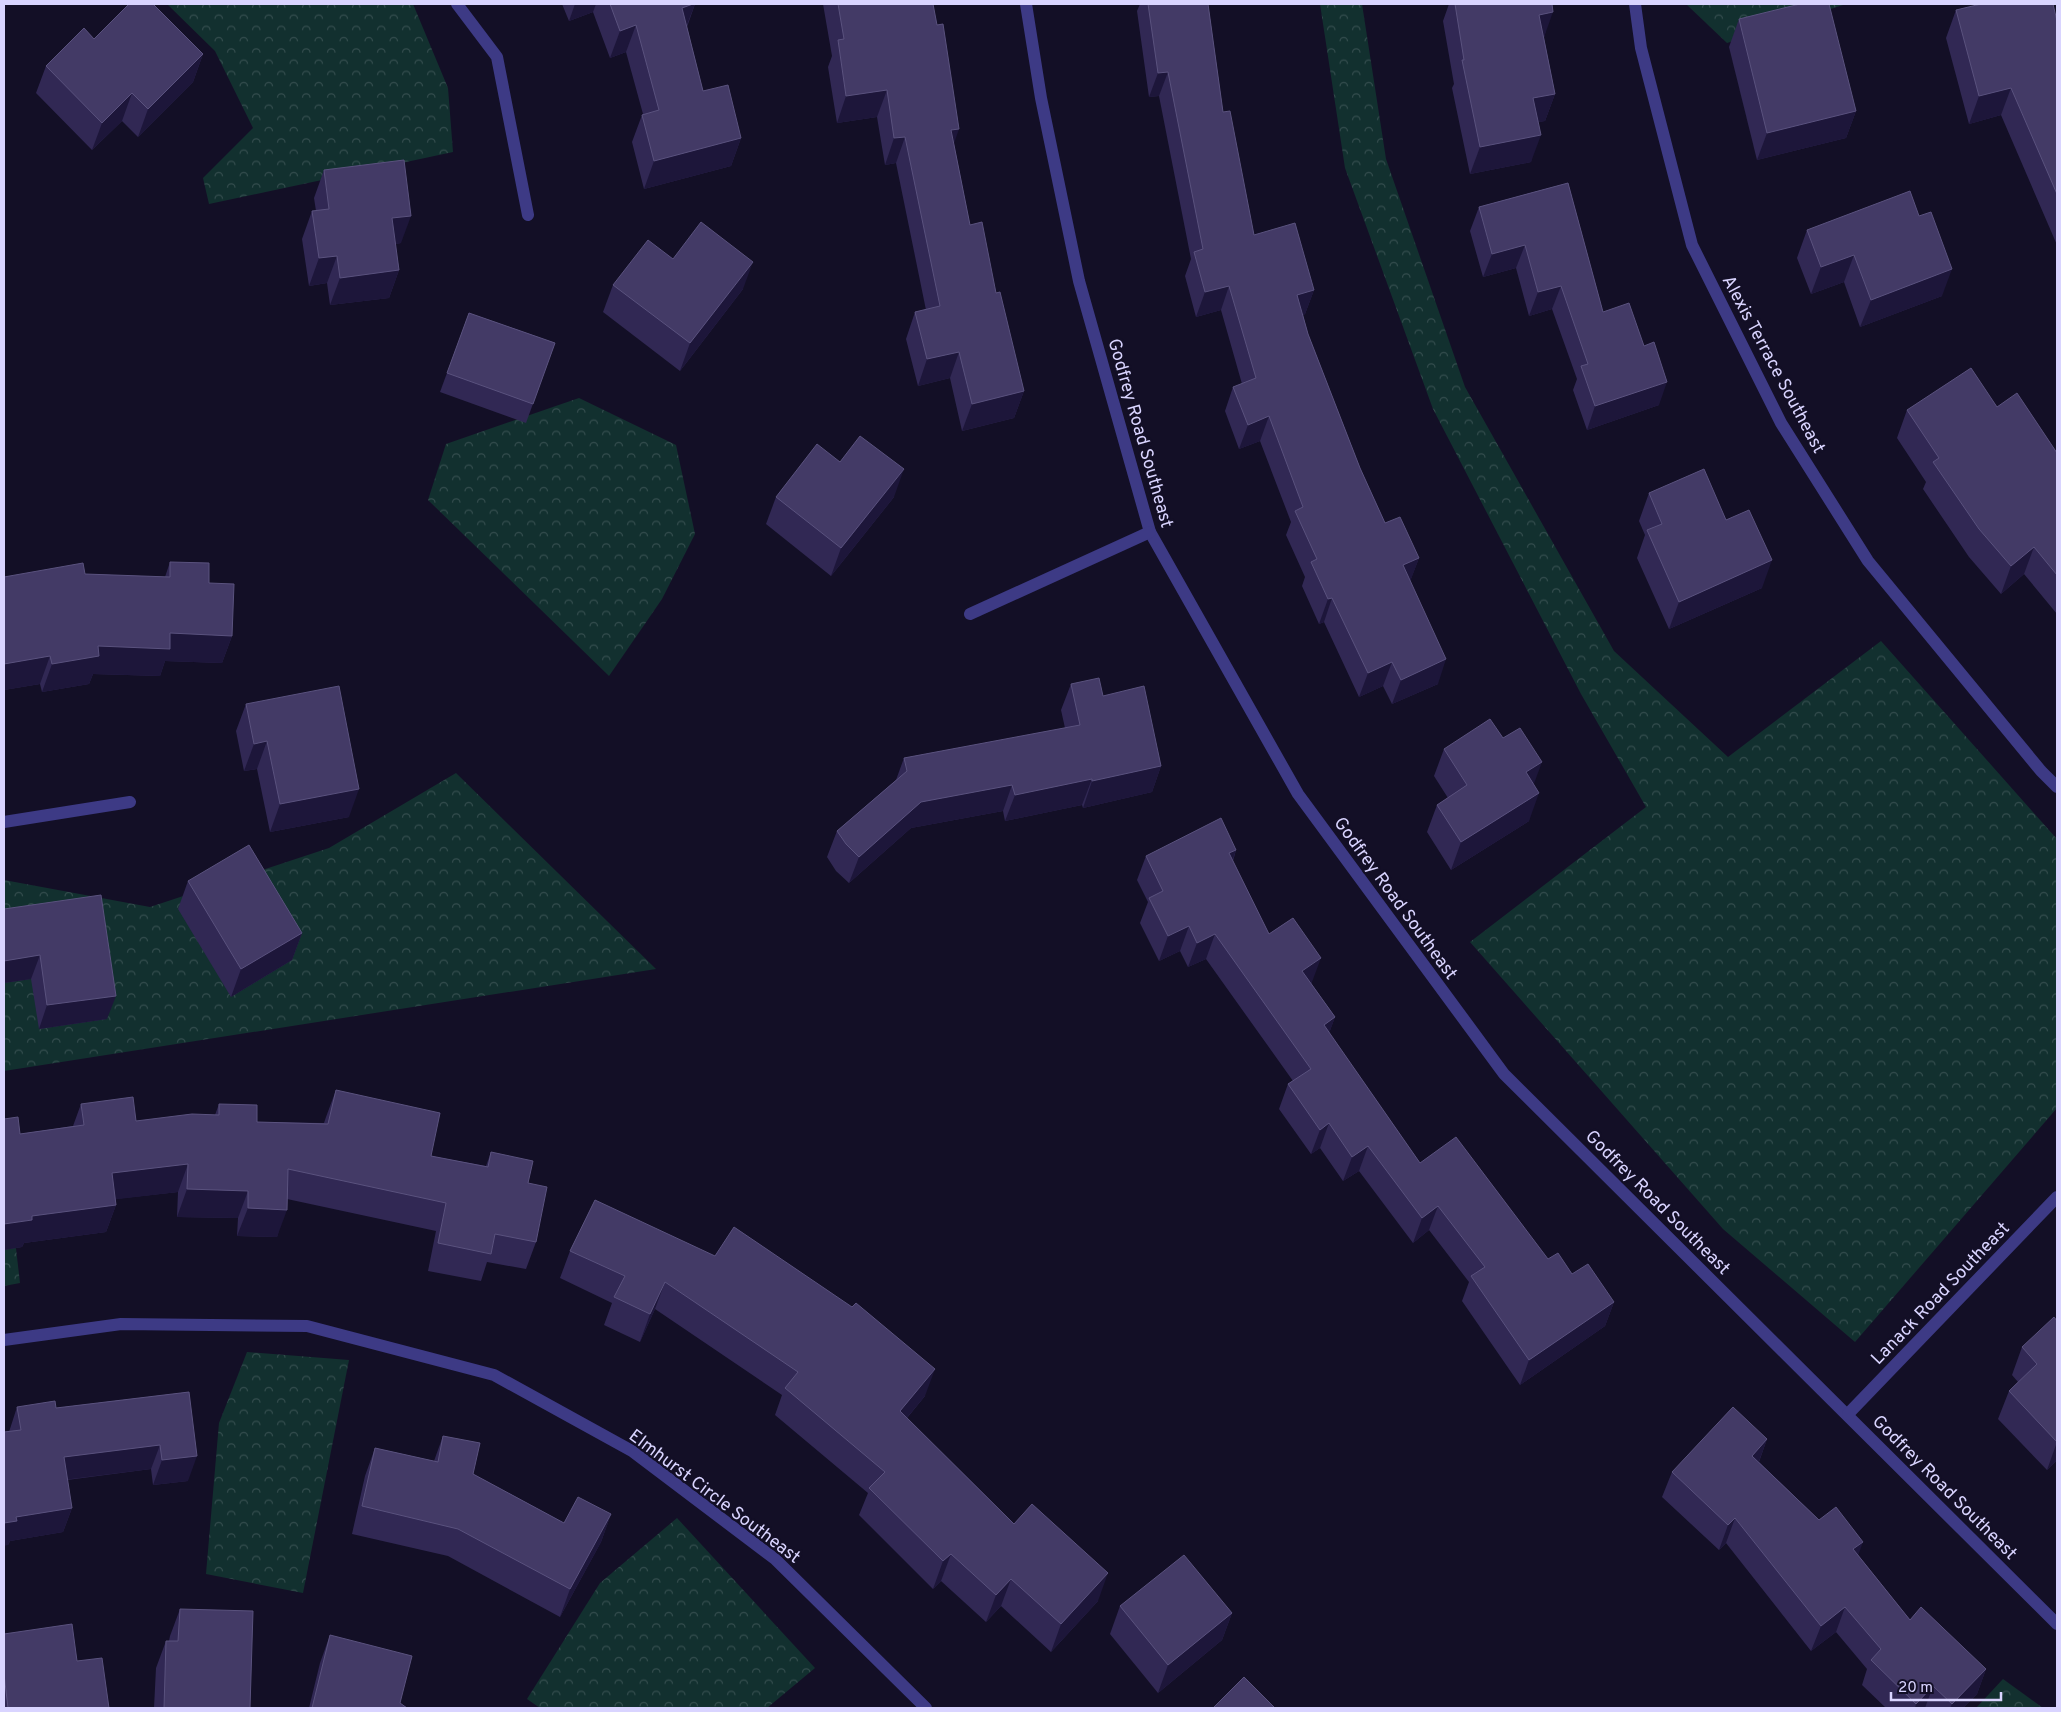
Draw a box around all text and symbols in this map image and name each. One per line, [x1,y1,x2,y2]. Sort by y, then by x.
street label: Alexis Terrace Southeast [1716,272,1829,458]
street label: Godfrey Road Southeast [1101,336,1178,531]
street label: Godfrey Road Southeast [1328,813,1462,985]
street label: Godfrey Road Southeast [1580,1126,1734,1280]
street label: Lanack Road Southeast [1867,1218,2015,1370]
street label: Godfrey Road Southeast [1867,1411,2021,1565]
street label: Elmhurst Circle Southeast [624,1425,805,1569]
scale bar [1891,1670,2001,1702]
text: 20 m [1898,1679,1933,1698]

